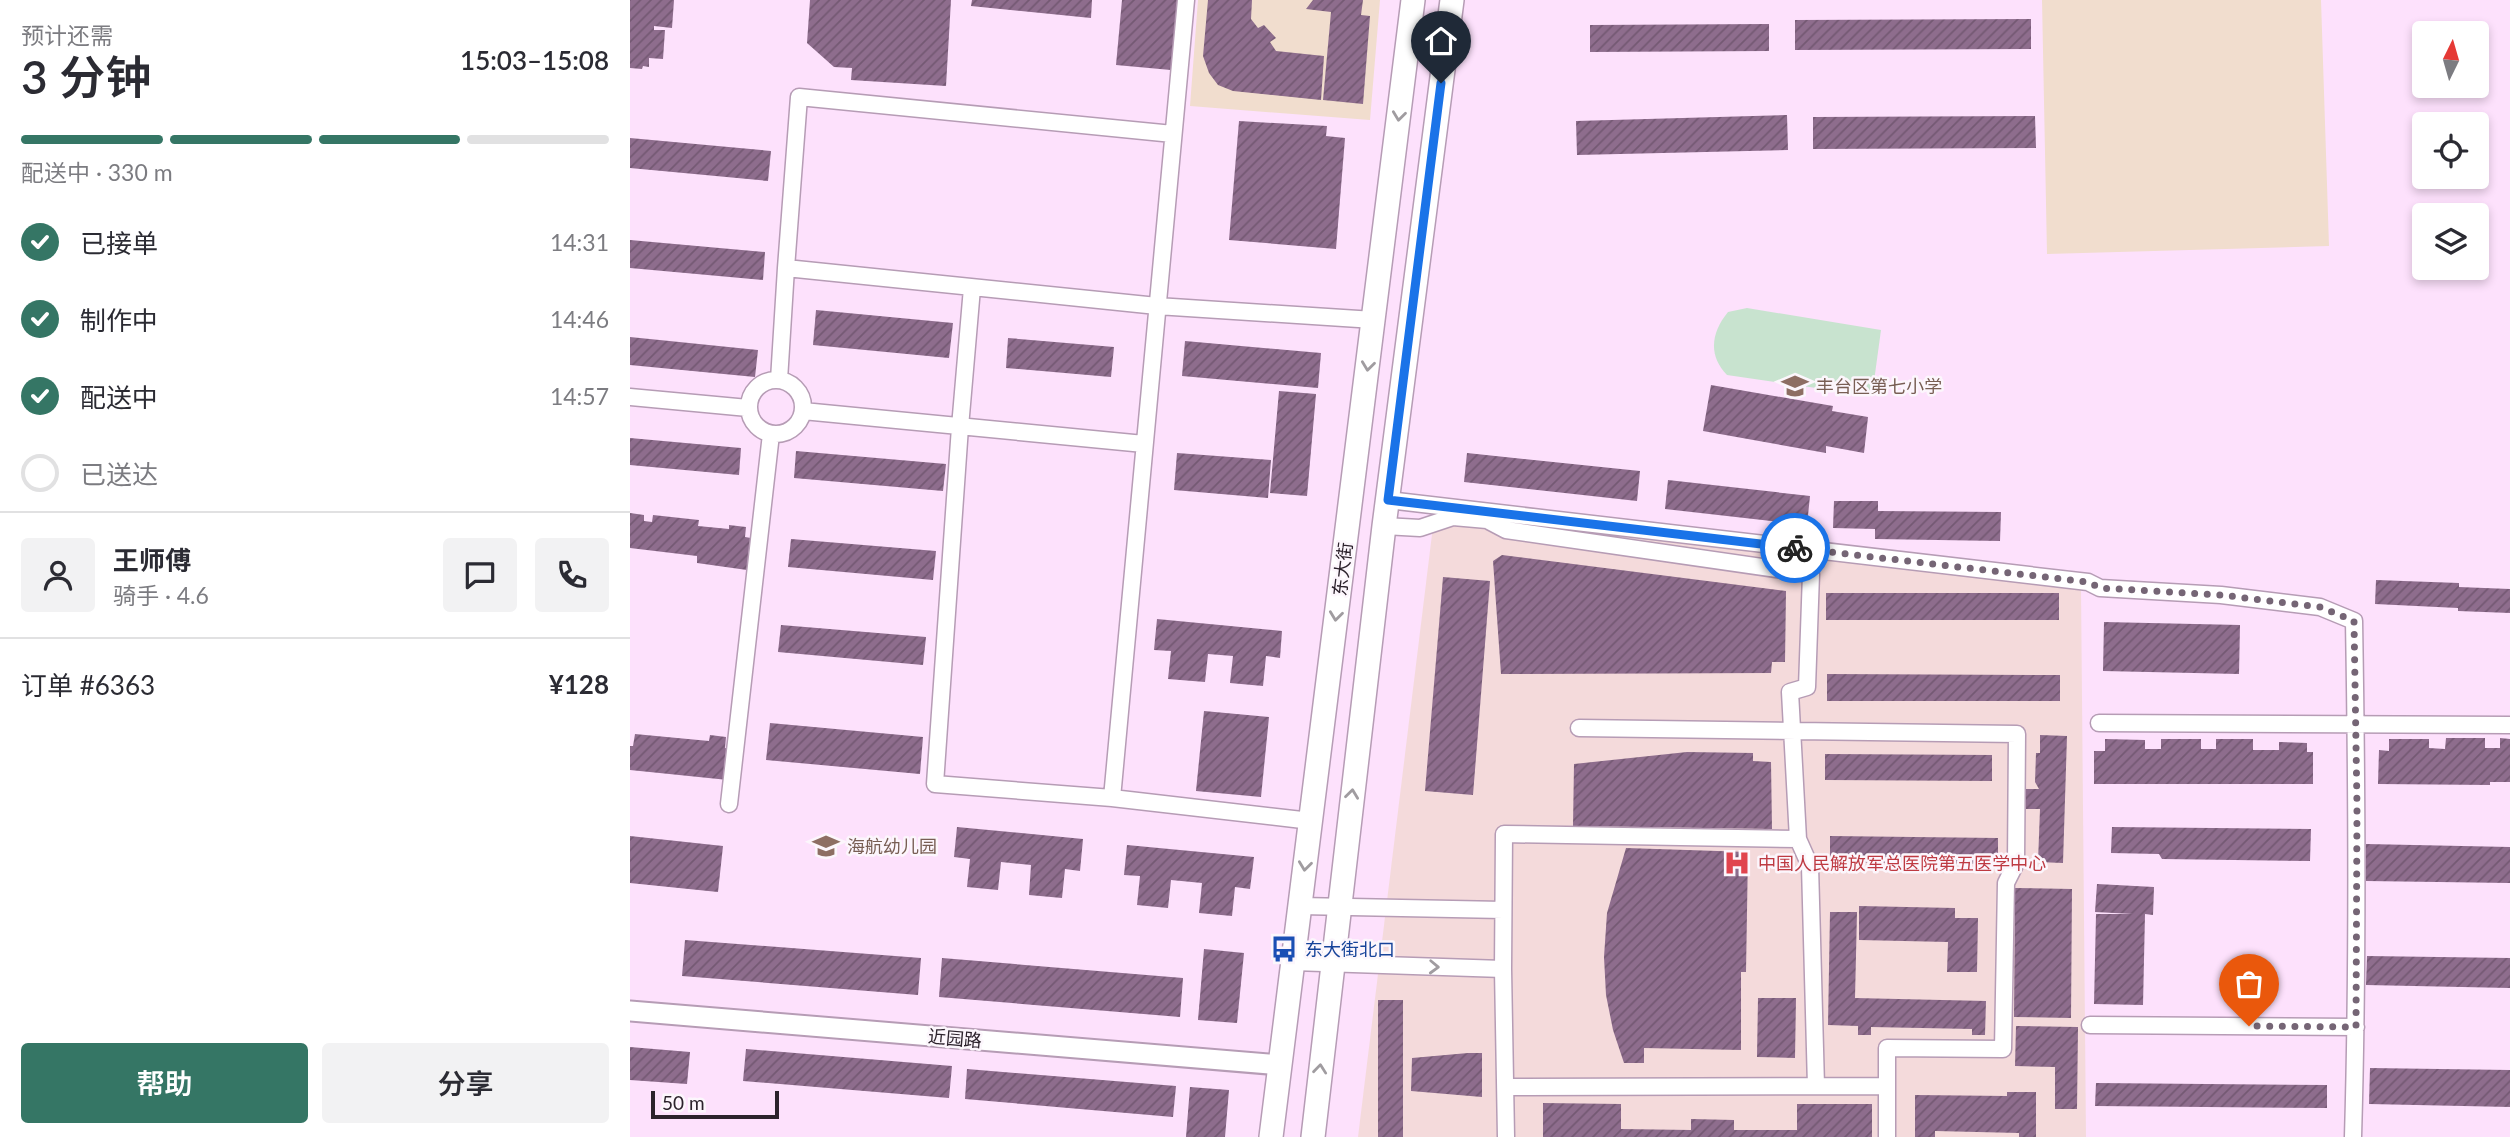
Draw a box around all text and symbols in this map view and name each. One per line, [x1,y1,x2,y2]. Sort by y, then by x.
pin [1411,11,1471,83]
text: 预计还需 [21,21,113,49]
north arrow [2412,21,2488,98]
map controls [2412,21,2489,280]
icon: home [1422,22,1460,60]
text: 15:03–15:08 [460,44,609,76]
text: 3 分钟 [21,49,151,104]
one-way arrow [1391,111,1406,122]
button: locate [2412,112,2489,189]
text: 配送中 · 330 m [21,158,173,186]
button: layers [2412,203,2489,280]
icon: check [21,223,59,261]
text: 已接单 [80,227,158,259]
text: 14:31 [550,228,609,256]
icon: check [21,300,59,338]
text: 制作中 [80,304,158,336]
text: 14:46 [550,305,609,333]
one-way arrow [1360,361,1375,372]
school or university icon: 丰台区第七小学 [1780,371,1810,401]
place label: 丰台区第七小学 [1816,375,1942,397]
icon: check [21,377,59,415]
text: 配送中 [80,381,158,413]
text: 14:57 [550,382,609,410]
text: 已送达 [80,458,158,490]
courier [1760,513,1830,583]
icon: bike [1776,529,1814,567]
button: person [21,538,95,612]
button: chat [443,538,517,612]
button: phone [535,538,609,612]
street label: 东大街 [1328,541,1356,597]
text: 王师傅 [113,544,191,576]
text: 骑手 · 4.6 [113,581,209,609]
one-way arrow [1329,611,1344,622]
text: ¥128 [549,668,609,700]
text: 订单 #6363 [21,669,155,701]
one-way arrow [1344,789,1359,800]
school or university icon: 海航幼儿园 [811,831,841,861]
place label: 海航幼儿园 [847,835,937,857]
hospital icon: 中国人民解放军总医院第五医学中心 [1722,848,1752,878]
place label: 中国人民解放军总医院第五医学中心 [1758,852,2046,874]
one-way arrow [1297,861,1312,872]
bus stop icon: 东大街北口 [1269,934,1299,964]
place label: 东大街北口 [1305,938,1395,960]
pin [2219,954,2279,1026]
one-way arrow [1429,959,1440,974]
icon: bag [2230,965,2268,1003]
street label: 近园路 [927,1025,983,1051]
button: 帮助 [21,1043,308,1123]
button: 分享 [322,1043,609,1123]
one-way arrow [1313,1063,1328,1075]
scale bar [651,1088,779,1120]
text: 50 m [662,1091,705,1114]

